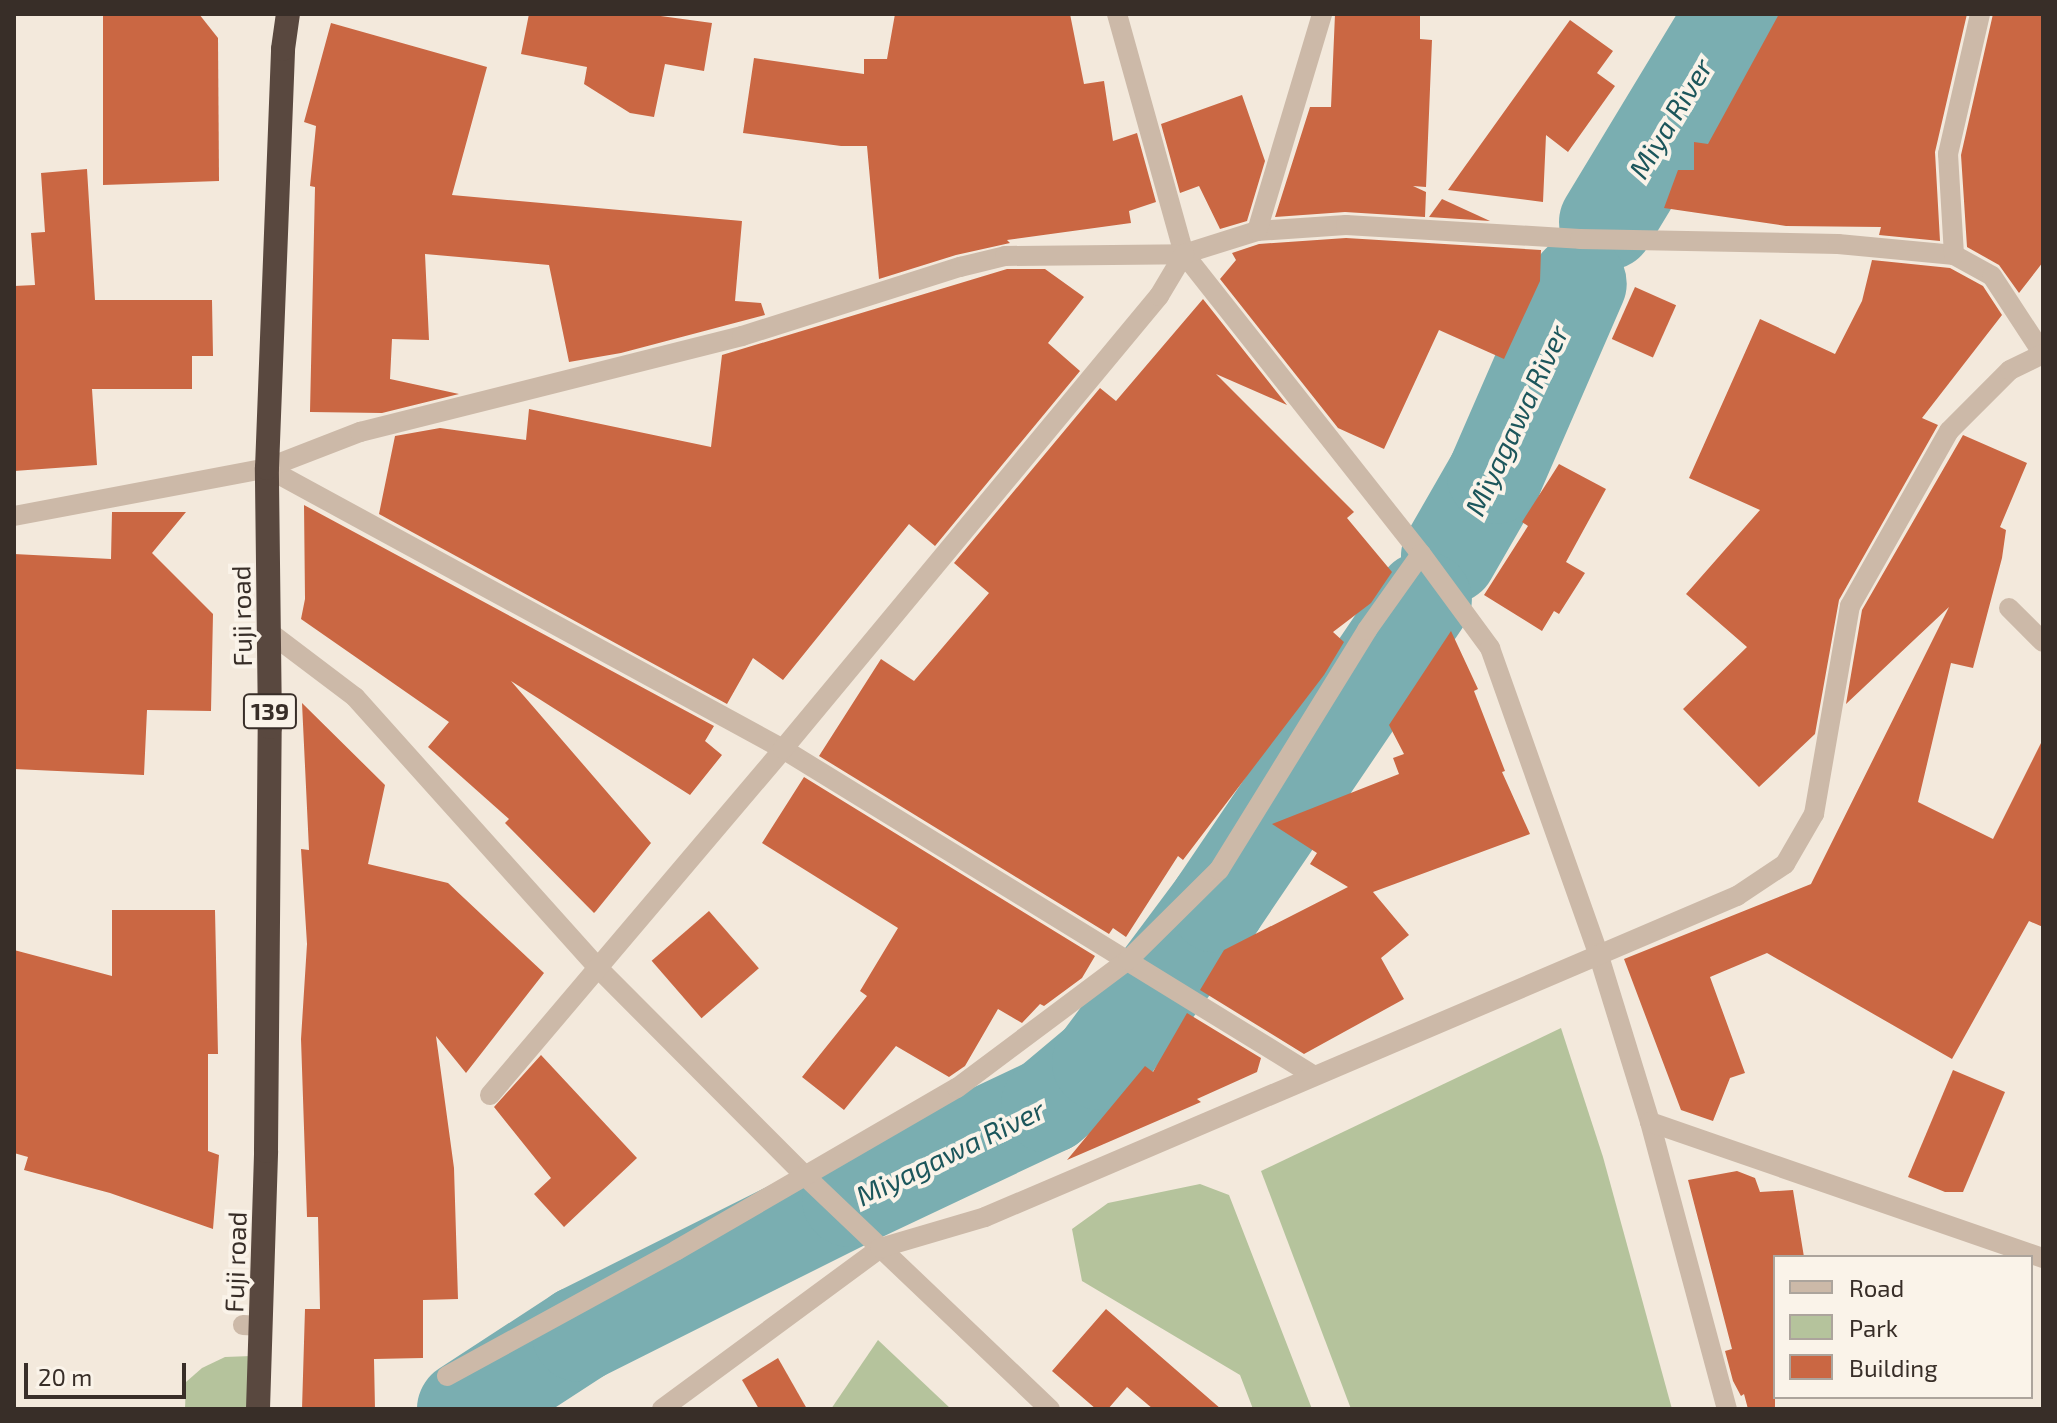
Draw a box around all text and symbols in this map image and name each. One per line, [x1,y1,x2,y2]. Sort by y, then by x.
water label: Miya River [1621,52,1719,184]
water label: Miyagawa River [1457,320,1575,520]
street label: Fuji road [225,565,257,667]
road number: 139 [242,691,298,731]
water label: Miyagawa River [850,1092,1050,1212]
street label: Fuji road [218,1211,252,1313]
legend [1773,1255,2033,1399]
text: Road [1849,1273,1904,1302]
text: Park [1849,1313,1898,1342]
scale bar [28,1347,190,1397]
text: Building [1849,1353,1938,1382]
text: 20 m [38,1362,92,1391]

